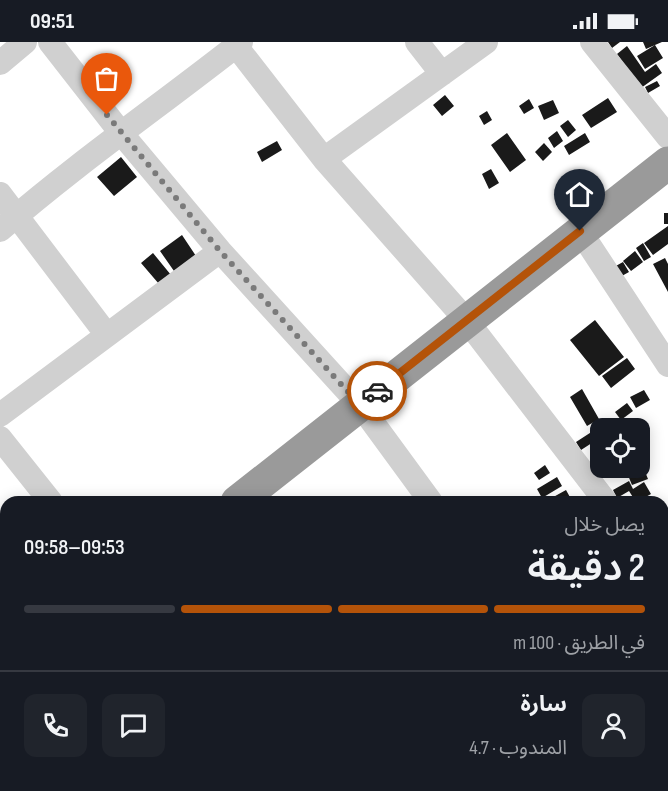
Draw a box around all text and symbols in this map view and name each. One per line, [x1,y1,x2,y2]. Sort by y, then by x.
text: 09:51 [30,8,74,35]
pin [81,53,132,115]
icon: bag [90,62,123,95]
pin [554,169,605,231]
icon: home [563,178,596,211]
courier [347,361,407,421]
icon: car [361,375,394,408]
map controls [590,418,650,478]
button: locate [590,418,650,478]
text: يصل خلال [565,513,645,537]
text: 09:53–09:58 [24,534,125,561]
text: 2 دقيقة [528,545,645,592]
text: في الطريق · 100 m [513,631,645,655]
text: سارة [521,691,567,718]
button: phone [24,694,87,757]
button: chat [102,694,165,757]
button: person [582,694,645,757]
text: المندوب · 4.7 [469,736,567,760]

